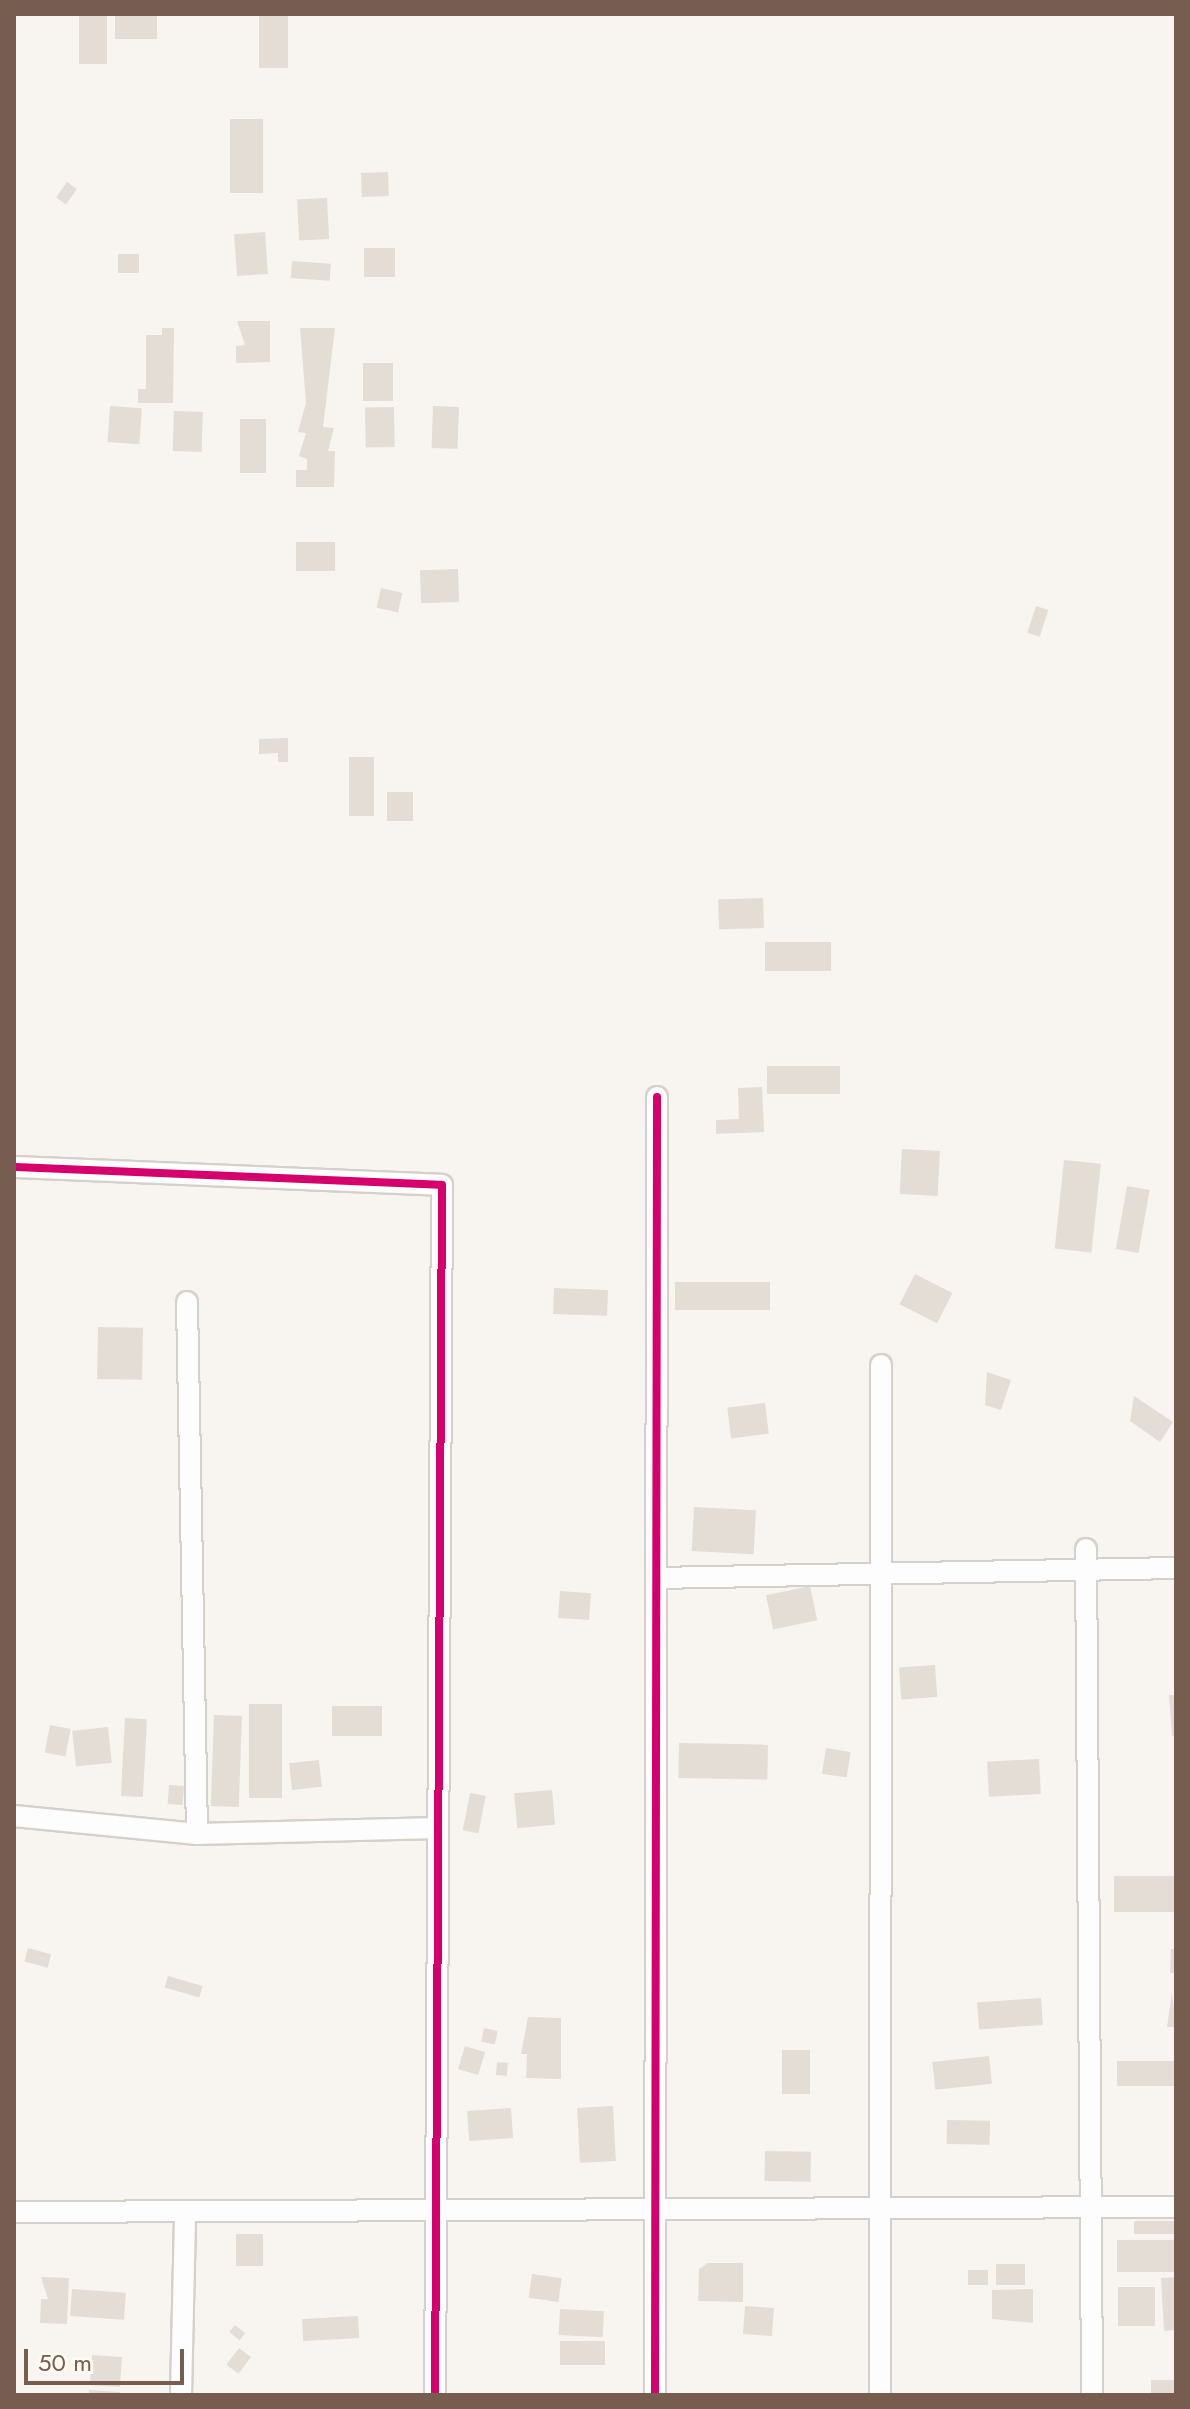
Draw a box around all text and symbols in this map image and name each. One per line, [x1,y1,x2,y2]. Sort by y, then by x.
scale bar [28,2333,188,2383]
text: 50 m [38,2345,92,2380]

